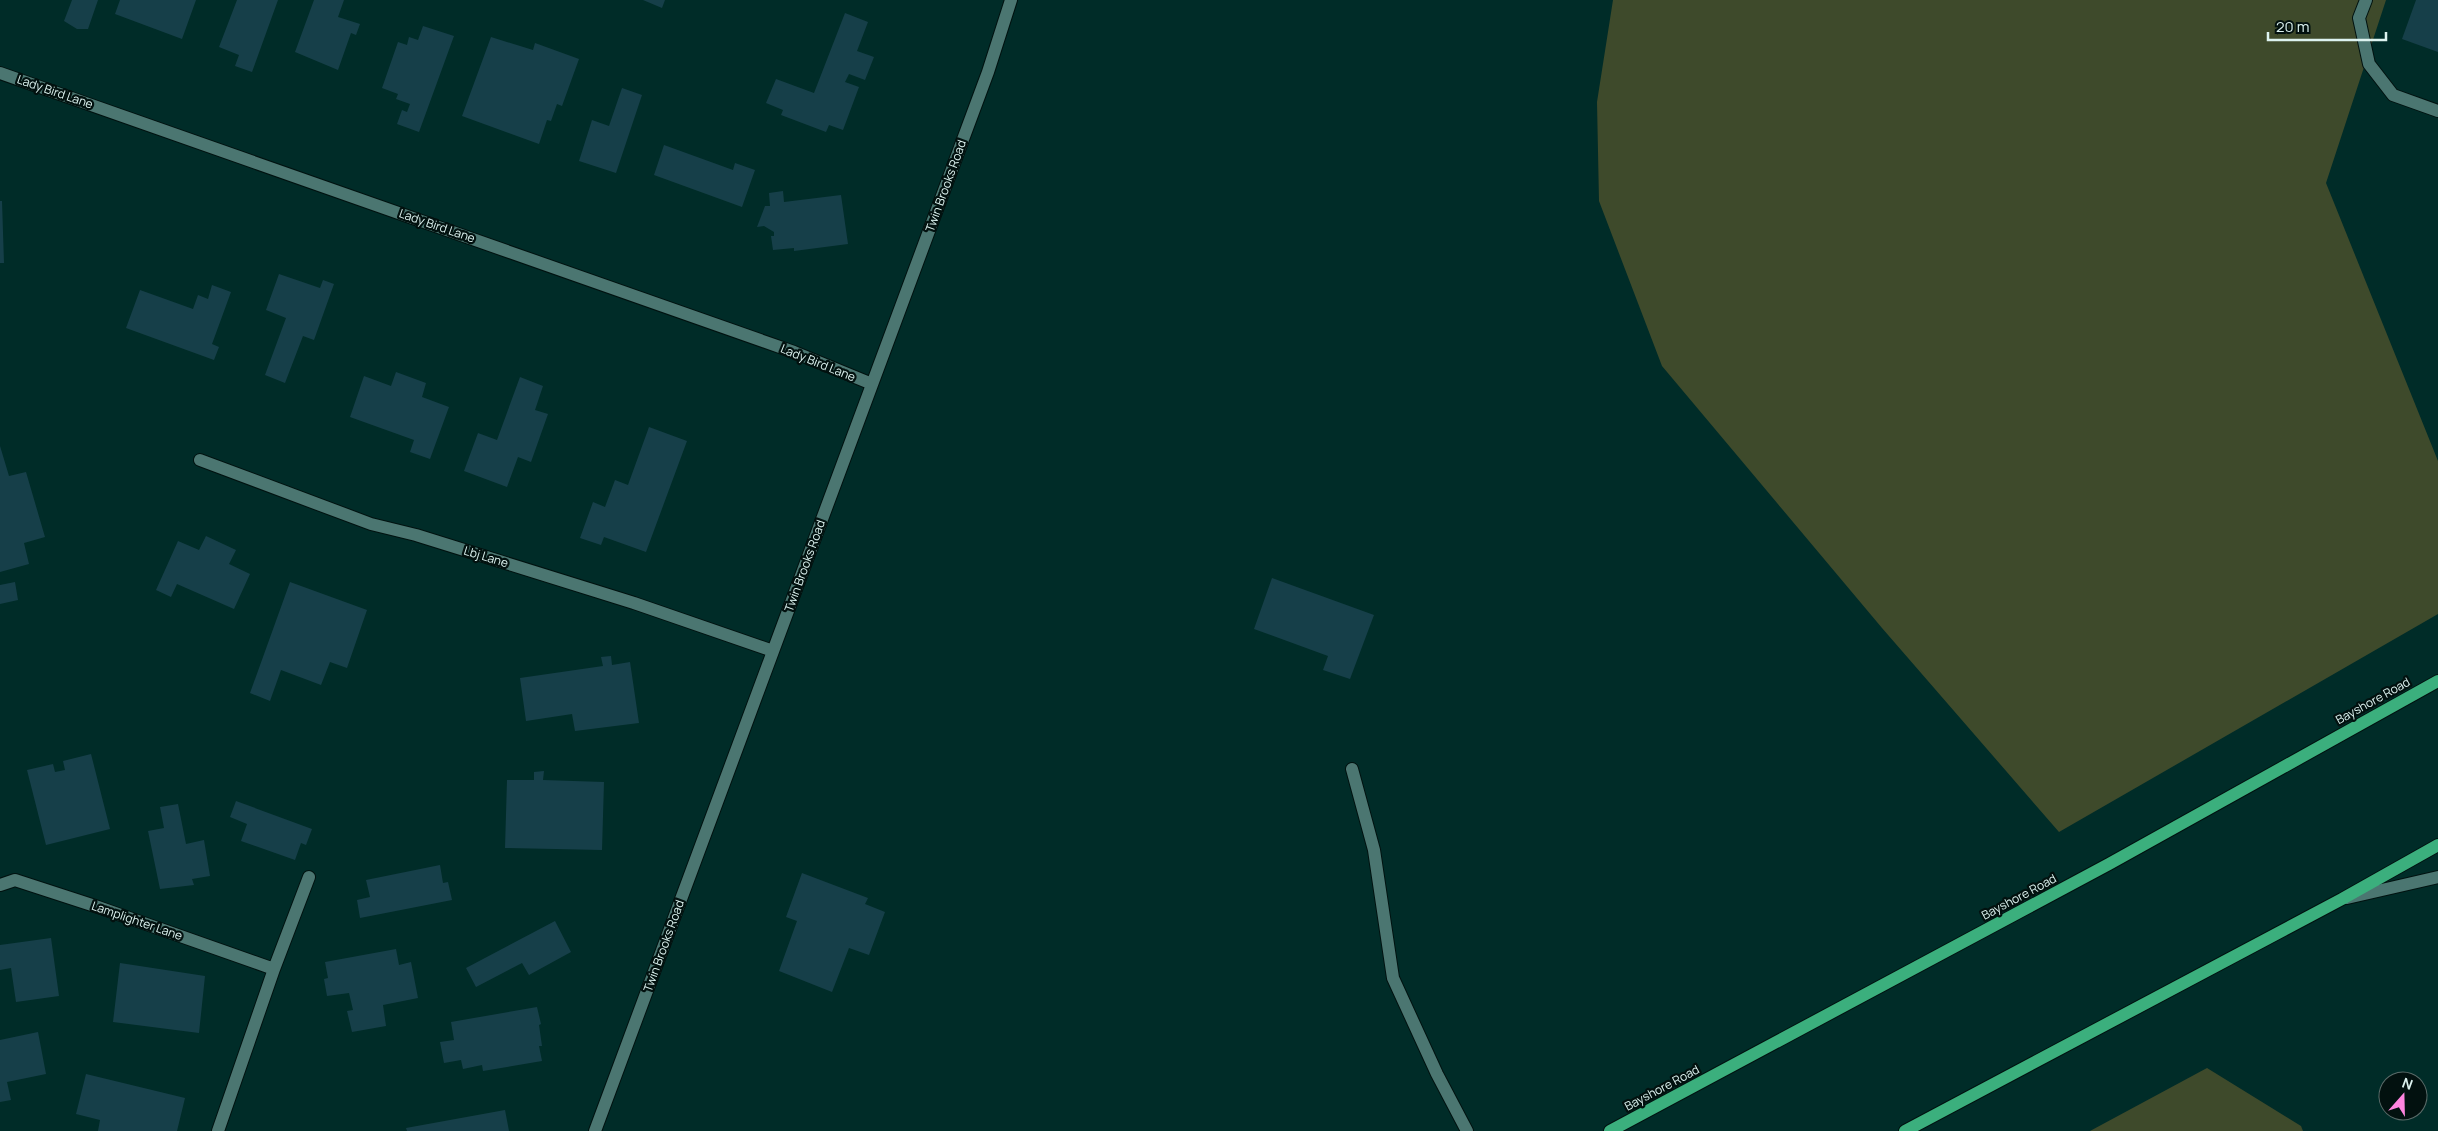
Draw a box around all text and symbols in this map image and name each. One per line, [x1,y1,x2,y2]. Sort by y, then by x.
scale bar [2268,10,2386,42]
text: 20 m [2276,16,2309,37]
street label: Lady Bird Lane [15,71,95,112]
street label: Twin Brooks Road [921,137,970,234]
street label: Lady Bird Lane [397,205,477,246]
street label: Lady Bird Lane [778,340,858,385]
street label: Twin Brooks Road [780,517,829,614]
street label: Lbj Lane [462,542,510,571]
street label: Bayshore Road [2333,673,2413,728]
street label: Bayshore Road [1978,870,2059,923]
street label: Lamplighter Lane [89,897,185,944]
street label: Twin Brooks Road [639,897,688,994]
street label: Bayshore Road [1621,1061,1702,1114]
north arrow [2378,1071,2428,1121]
text: N [2400,1073,2416,1094]

